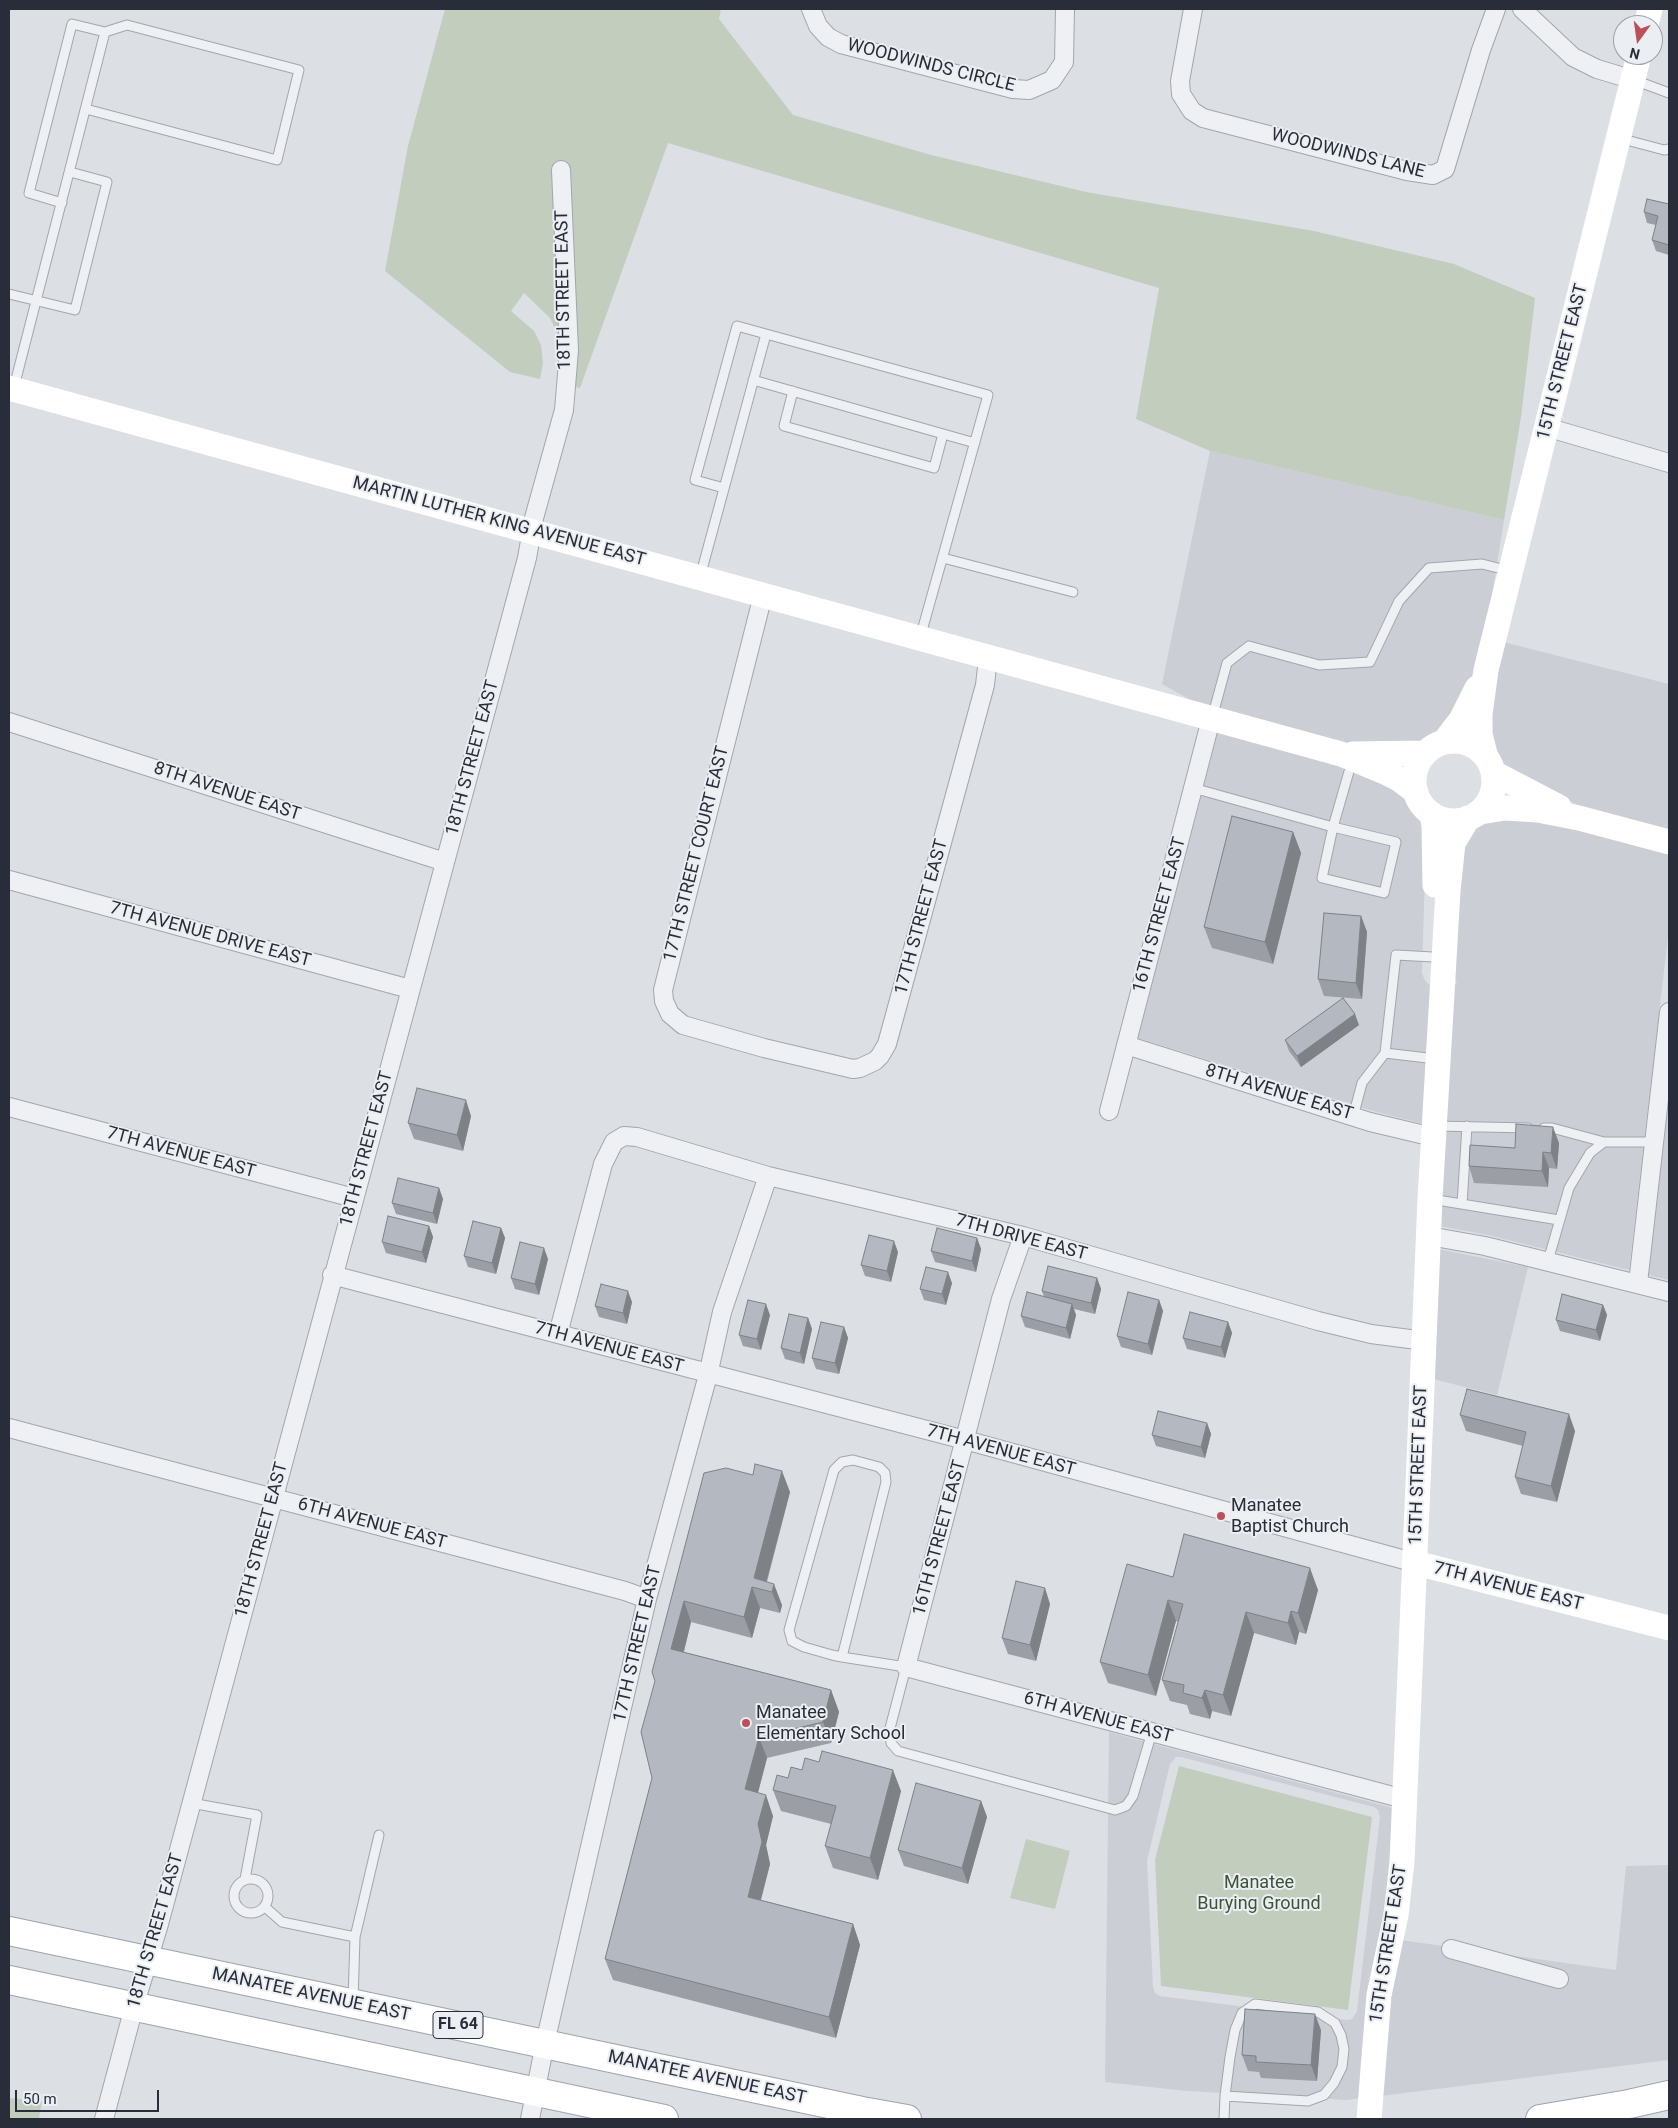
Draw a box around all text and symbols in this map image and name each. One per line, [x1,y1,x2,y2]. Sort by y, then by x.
north arrow [1613,15,1663,65]
street label: WOODWINDS CIRCLE [845,35,1017,97]
text: N [1628,45,1641,63]
street label: WOODWINDS LANE [1269,124,1427,184]
street label: 18TH STREET EAST [552,210,576,370]
street label: 15TH STREET EAST [1533,282,1593,442]
street label: MARTIN LUTHER KING AVENUE EAST [350,472,648,572]
street label: 18TH STREET EAST [442,678,504,838]
street label: 17TH STREET COURT EAST [660,744,734,964]
street label: 8TH AVENUE EAST [151,758,303,826]
street label: 16TH STREET EAST [1129,835,1191,995]
street label: 17TH STREET EAST [891,837,953,997]
street label: 7TH AVENUE DRIVE EAST [107,898,313,972]
street label: 8TH AVENUE EAST [1202,1060,1356,1126]
street label: 18TH STREET EAST [336,1069,398,1229]
street label: 7TH AVENUE EAST [104,1123,258,1183]
street label: 7TH DRIVE EAST [953,1210,1089,1266]
street label: 7TH AVENUE EAST [532,1318,686,1378]
street label: 15TH STREET EAST [1405,1385,1433,1545]
street label: 7TH AVENUE EAST [924,1421,1078,1481]
street label: 16TH STREET EAST [909,1458,971,1618]
street label: 18TH STREET EAST [231,1460,293,1620]
street label: 6TH AVENUE EAST [295,1494,449,1554]
place label: Manatee Baptist Church [1231,1495,1349,1538]
marker: Manatee Baptist Church [1215,1510,1227,1522]
street label: 7TH AVENUE EAST [1431,1558,1585,1616]
street label: 17TH STREET EAST [609,1564,667,1724]
street label: 6TH AVENUE EAST [1021,1688,1175,1748]
place label: Manatee Elementary School [756,1702,905,1745]
marker: Manatee Elementary School [740,1717,752,1729]
street label: 18TH STREET EAST [124,1851,188,2011]
street label: 15TH STREET EAST [1366,1863,1412,2025]
park label: Manatee Burying Ground [1197,1872,1321,1915]
street label: MANATEE AVENUE EAST [210,1963,412,2027]
road number: FL 64 [433,2012,483,2038]
street label: MANATEE AVENUE EAST [606,2046,808,2110]
scale bar [18,2080,161,2112]
text: 50 m [23,2090,57,2108]

